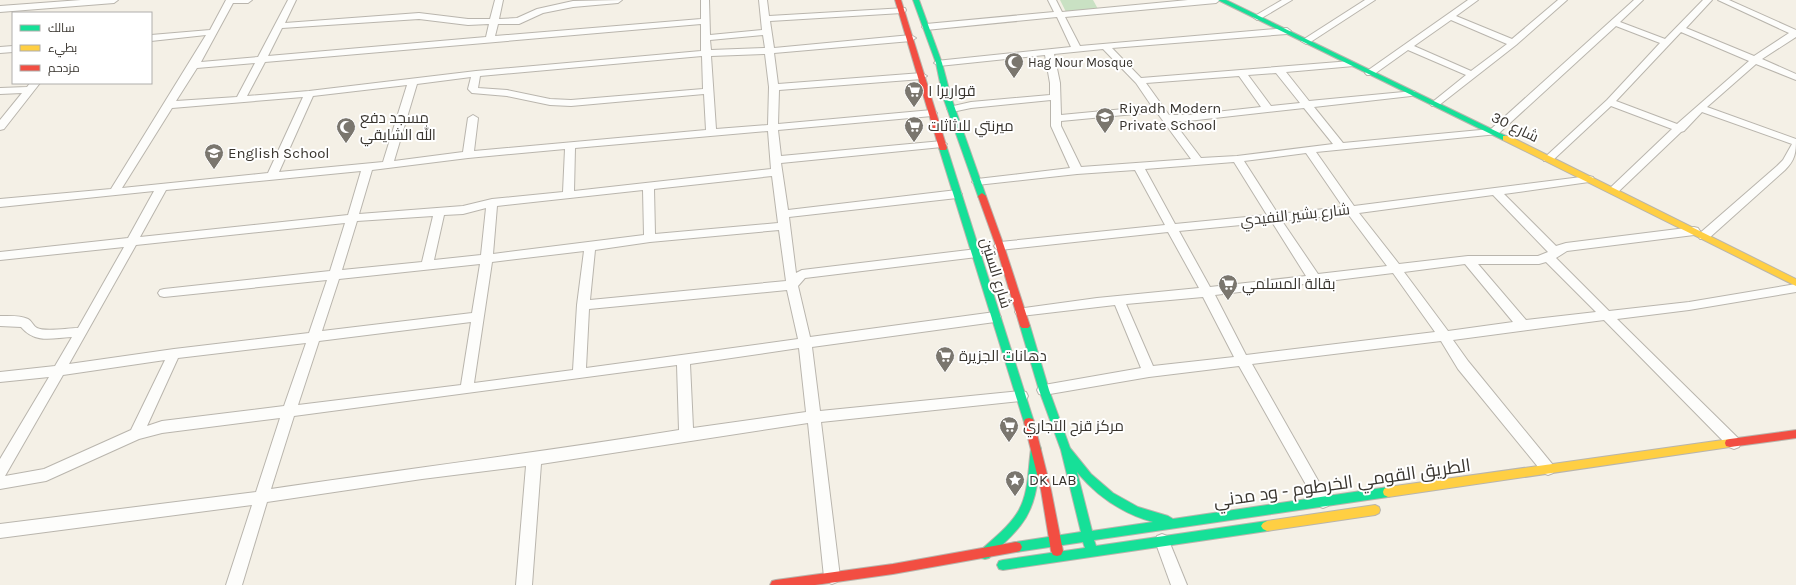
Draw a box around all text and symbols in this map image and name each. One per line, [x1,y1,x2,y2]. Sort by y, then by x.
legend [12,12,152,84]
text: سالك [48,21,75,35]
text: بطيء [48,41,77,58]
mosque icon: Hag Nour Mosque [1003,51,1025,79]
place label: Hag Nour Mosque [1028,55,1133,71]
text: مزدحم [48,61,80,76]
supermarket icon: قواريرا ١ [903,80,925,108]
place label: قواريرا ١ [928,82,976,100]
place label: Riyadh Modern Private School [1119,99,1221,134]
school or university icon: Riyadh Modern Private School [1094,106,1116,134]
street label: شارع 30 [1488,108,1542,148]
place label: مسجد دفع الله الشايقي [360,109,436,147]
supermarket icon: ميرنتي للاثاثات [903,115,925,143]
mosque icon: مسجد دفع الله الشايقي [335,116,357,144]
place label: ميرنتي للاثاثات [928,117,1014,138]
school or university icon: English School [203,142,225,170]
place label: English School [228,144,330,162]
street label: شارع بشير النفيدي [1239,200,1351,233]
street label: شارع الستين [975,235,1015,311]
supermarket icon: بقالة المسلمي [1217,273,1239,301]
place label: بقالة المسلمي [1242,275,1336,296]
supermarket icon: دهانات الجزيرة [934,345,956,373]
place label: دهانات الجزيرة [959,347,1047,365]
supermarket icon: مركز قزح التجاري [998,415,1020,443]
place label: مركز قزح التجاري [1023,417,1124,438]
street label: الطريق القومي الخرطوم - ود مدني [1212,454,1472,515]
place icon: DK LAB [1004,469,1026,497]
place label: DK LAB [1029,471,1077,489]

